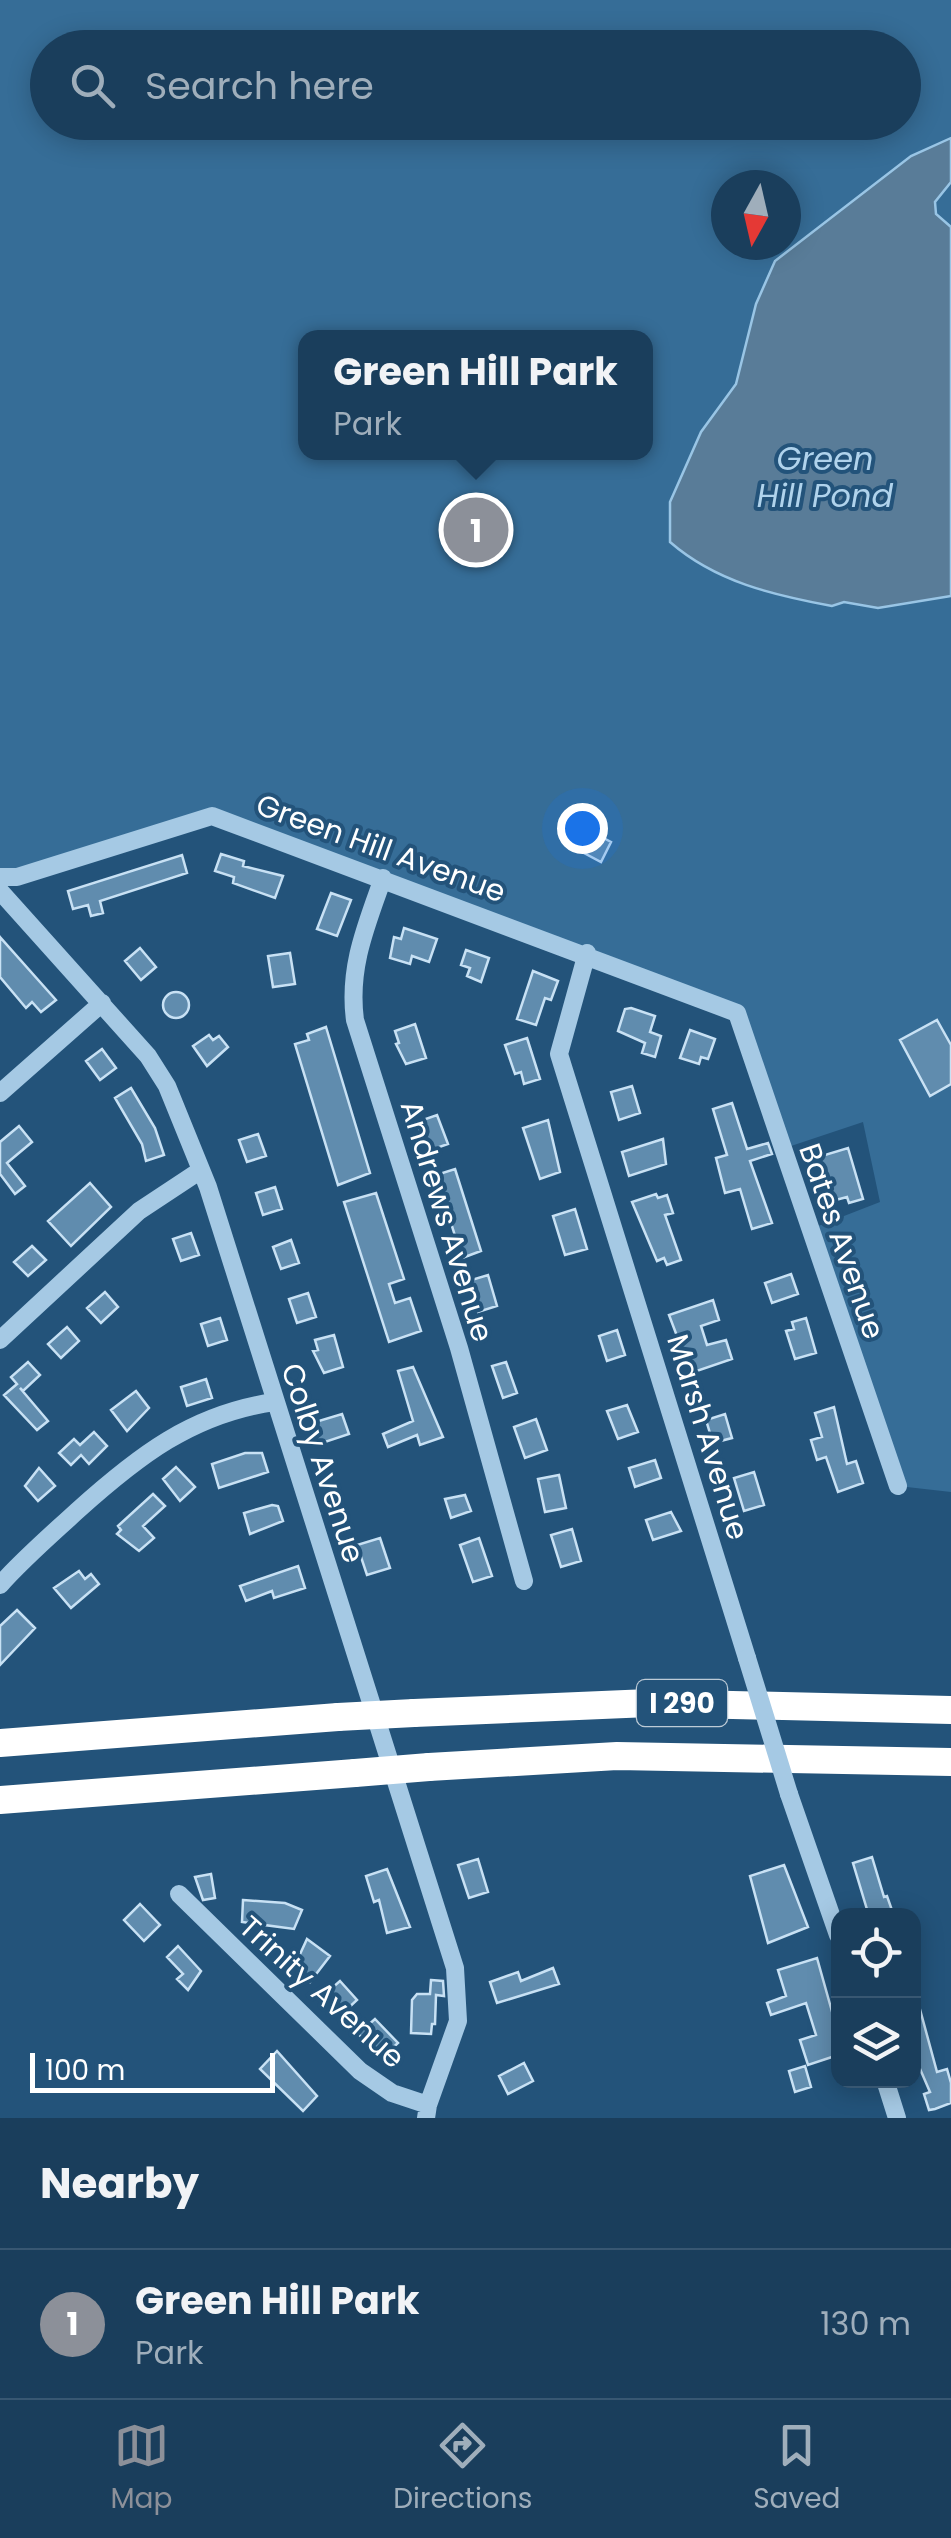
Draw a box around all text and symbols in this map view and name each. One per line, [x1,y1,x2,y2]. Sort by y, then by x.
search box [30,30,921,140]
icon: search [65,58,120,113]
text: Search here [145,59,374,112]
north arrow [711,170,801,260]
popup [298,330,653,460]
text: Green Hill Park [333,345,618,398]
text: Park [333,401,402,446]
water label: Green Hill Pond [757,436,894,518]
pin: 1 [444,492,508,568]
street label: Green Hill Avenue [250,783,512,913]
your location [557,803,608,854]
street label: Andrews Avenue [390,1095,504,1347]
street label: Bates Avenue [788,1137,896,1345]
street label: Marsh Avenue [656,1329,760,1545]
street label: Colby Avenue [270,1358,376,1568]
road number: I 290 [637,1680,727,1726]
street label: Trinity Avenue [230,1906,414,2078]
map controls [831,1908,921,2088]
button: locate [831,1908,921,1998]
button: layers [831,1998,921,2088]
scale bar [30,2048,275,2092]
text: 100 m [45,2051,125,2090]
text: Nearby [40,2154,199,2213]
text: Green Hill Park [135,2274,419,2327]
text: 1 [66,2301,79,2346]
text: 130 m [820,2301,911,2346]
text: Park [135,2330,204,2375]
tab: Map [110,2418,172,2520]
tab: Directions [393,2418,532,2520]
tab: Saved [753,2418,841,2520]

